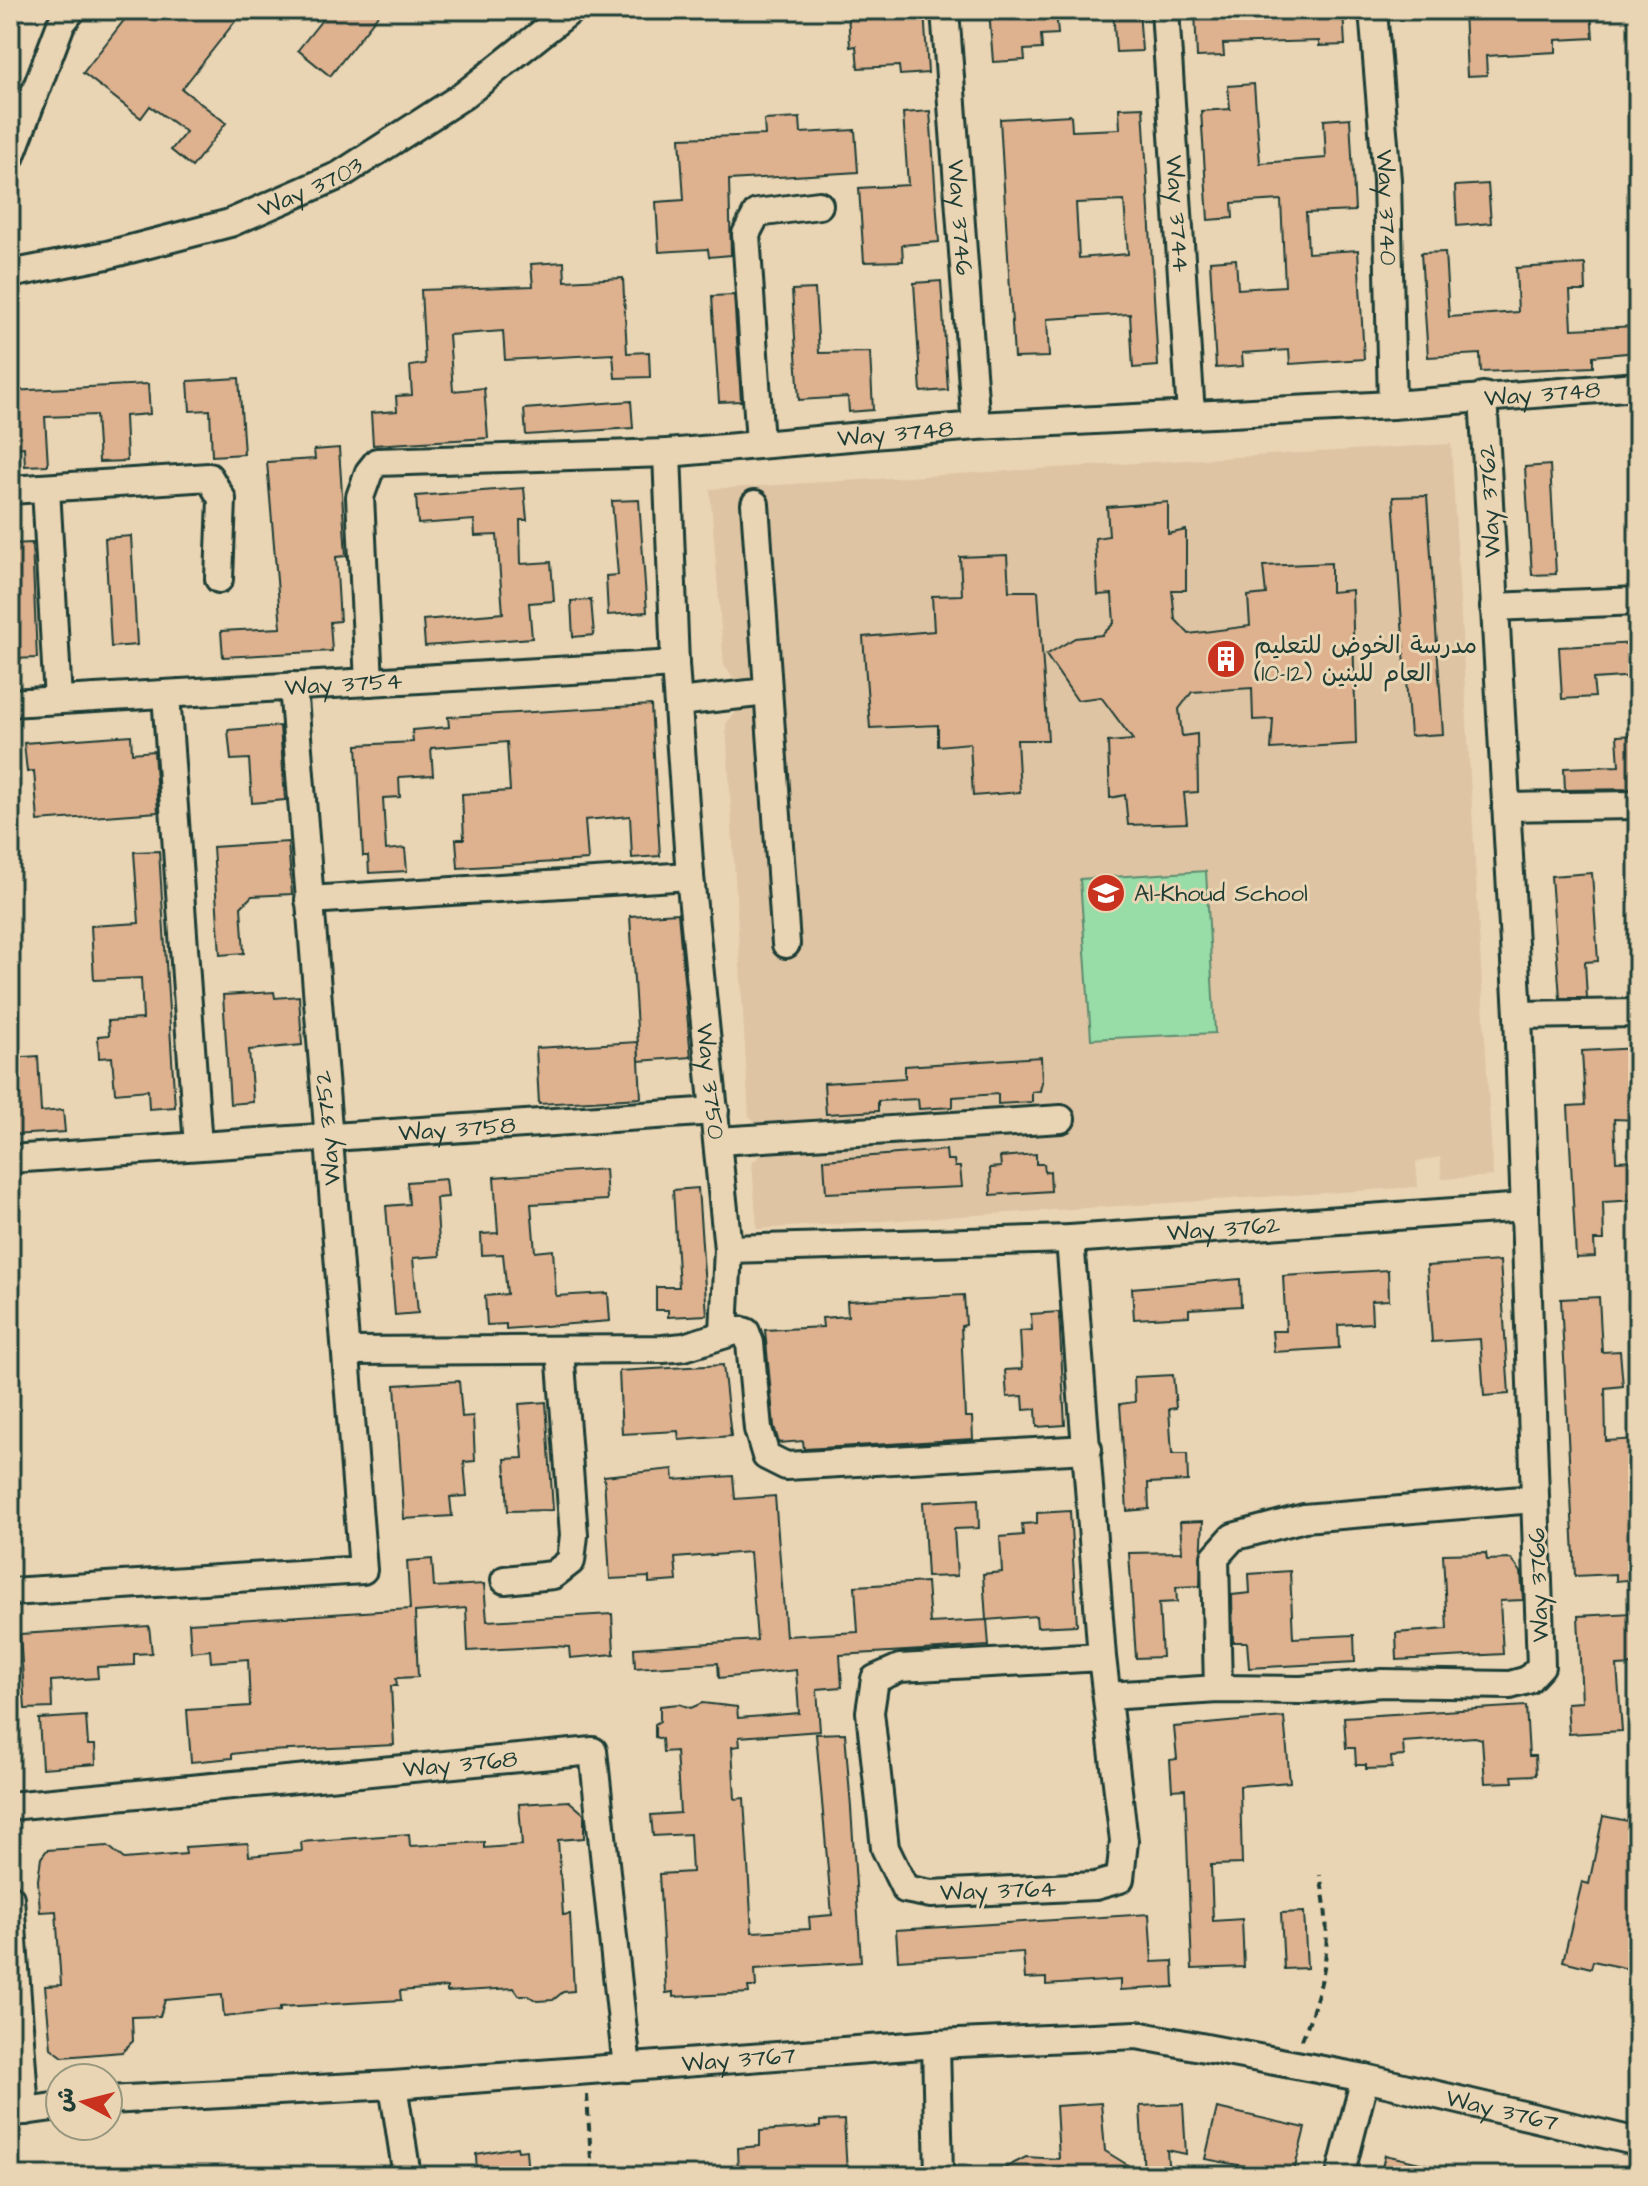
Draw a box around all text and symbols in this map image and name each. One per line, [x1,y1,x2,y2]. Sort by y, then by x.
street label: Way 3740 [1367,148,1405,266]
street label: Way 3703 [253,149,370,227]
street label: Way 3744 [1156,154,1198,273]
street label: Way 3746 [938,158,981,277]
street label: Way 3748 [1483,373,1602,416]
street label: Way 3748 [836,412,955,456]
street label: Way 3762 [1470,443,1511,558]
place label: مدرسة الخوض للتعليم العام للبنين (12-10) [1254,629,1477,692]
building icon: مدرسة الخوض للتعليم العام للبنين (12-10) [1205,638,1247,680]
street label: Way 3754 [284,664,403,705]
school or university icon: Al-Khoud School [1085,872,1127,914]
place label: Al-Khoud School [1134,877,1308,911]
street label: Way 3750 [687,1022,733,1141]
street label: Way 3752 [306,1069,351,1187]
street label: Way 3758 [397,1109,517,1151]
street label: Way 3762 [1166,1208,1282,1250]
street label: Way 3766 [1520,1527,1559,1643]
street label: Way 3768 [401,1742,519,1787]
street label: Way 3764 [940,1872,1057,1911]
street label: Way 3767 [680,2039,797,2081]
north arrow [44,2062,124,2142]
street label: Way 3767 [1442,2082,1562,2141]
text: ش [49,2086,82,2114]

